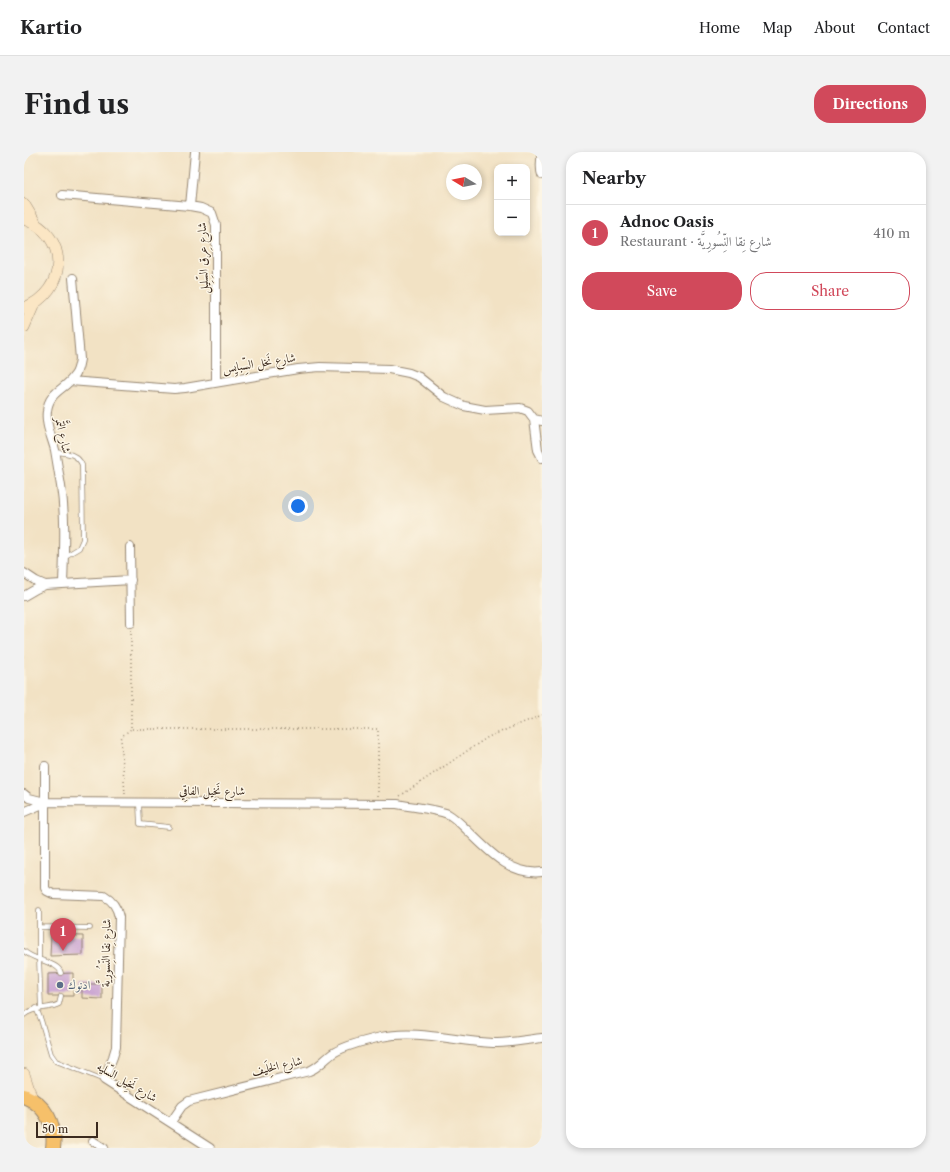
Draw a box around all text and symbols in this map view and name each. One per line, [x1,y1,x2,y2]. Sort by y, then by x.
text: Kartio [20,16,82,39]
text: Home [699,19,740,37]
text: Map [762,19,792,37]
text: About [814,19,855,37]
text: Contact [877,19,930,37]
button: Directions [814,85,926,123]
text: Find us [24,87,129,121]
north arrow [446,164,482,200]
map controls [494,164,530,236]
button: + [494,164,530,200]
text: Nearby [582,168,646,188]
button: − [494,200,530,236]
text: Adnoc Oasis [620,212,714,231]
street label: شارع عِرق السِّلِيل [194,222,215,294]
text: 1 [592,225,598,241]
text: 410 m [873,225,910,241]
text: Restaurant · شارع نِقا النِّسُورِيَّة [620,233,772,249]
button: Save [582,272,742,310]
button: Share [750,272,910,310]
street label: شارع نَخل السِّبايِس [221,348,297,380]
street label: شارع التَّمر [48,413,77,455]
your location [288,496,308,516]
street label: شارع نَخِيل الفاقِي [179,782,245,802]
pin: 1 [50,918,76,951]
street label: شارع نِقا النِّسُورِيَّة [95,918,118,987]
place label: ادنوك [68,977,91,993]
marker: ادنوك [55,980,65,990]
street label: شارع الخِلَيف [250,1051,305,1083]
street label: شارع نَخِيل السّلَيه [93,1057,161,1108]
scale bar [36,1120,98,1139]
text: 50 m [42,1122,68,1136]

